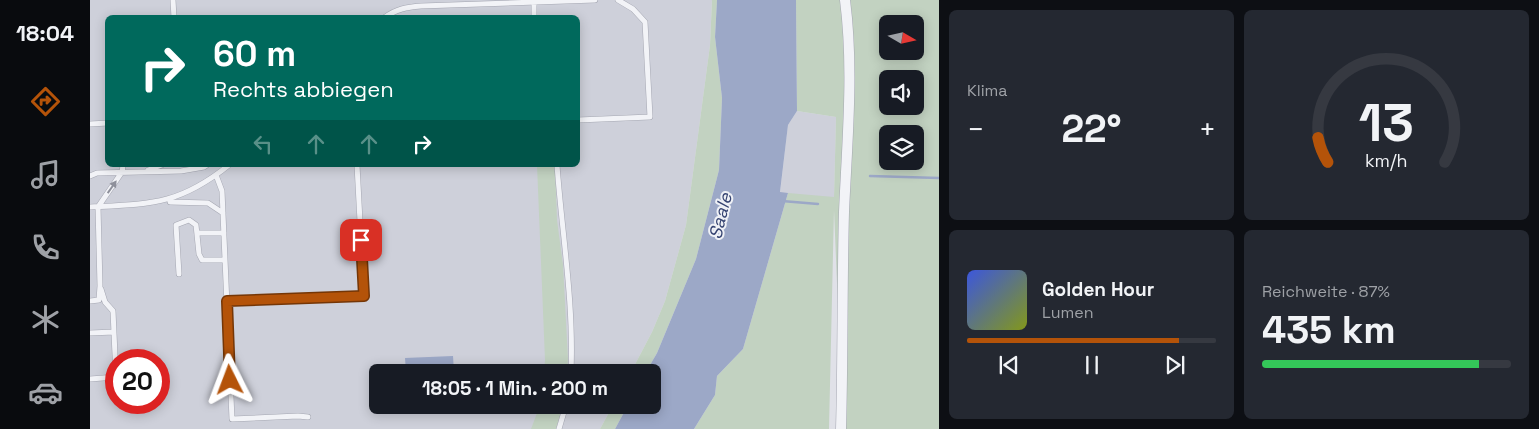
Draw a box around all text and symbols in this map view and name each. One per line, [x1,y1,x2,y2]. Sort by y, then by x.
north arrow [879,15,924,60]
map controls [879,15,924,170]
text: 18:04 [16,19,74,47]
text: 60 m [213,32,296,76]
icon: right [130,35,195,100]
button: sound [879,70,924,115]
text: Rechts abbiegen [213,75,394,103]
text: Klima [967,80,1008,101]
icon: directions [28,84,63,119]
text: 13 [1359,90,1414,156]
text: 22° [1061,105,1122,153]
text: − [967,111,984,147]
text: + [1199,111,1216,147]
button: layers [879,125,924,170]
icon: left [249,130,277,158]
icon: ahead [302,130,330,158]
icon: ahead [355,130,383,158]
icon: right [408,130,436,158]
text: km/h [1365,149,1408,172]
icon: music [28,157,63,192]
one-way arrow [107,180,117,193]
water label: Saale [703,189,737,241]
pin [340,219,382,261]
icon: arrive [347,226,375,254]
icon: phone [28,230,63,265]
text: Golden Hour [1042,277,1154,302]
text: Reichweite · 87% [1262,281,1390,302]
icon: climate [28,302,63,337]
text: Lumen [1042,302,1094,323]
text: 435 km [1262,306,1396,354]
speed limit sign: 20 [105,349,170,414]
icon: previous [995,351,1023,379]
icon: pause [1078,351,1106,379]
icon: next [1161,351,1189,379]
position arrow [203,353,255,405]
icon: car [28,375,63,410]
text: 18:05 · 1 Min. · 200 m [422,376,608,401]

